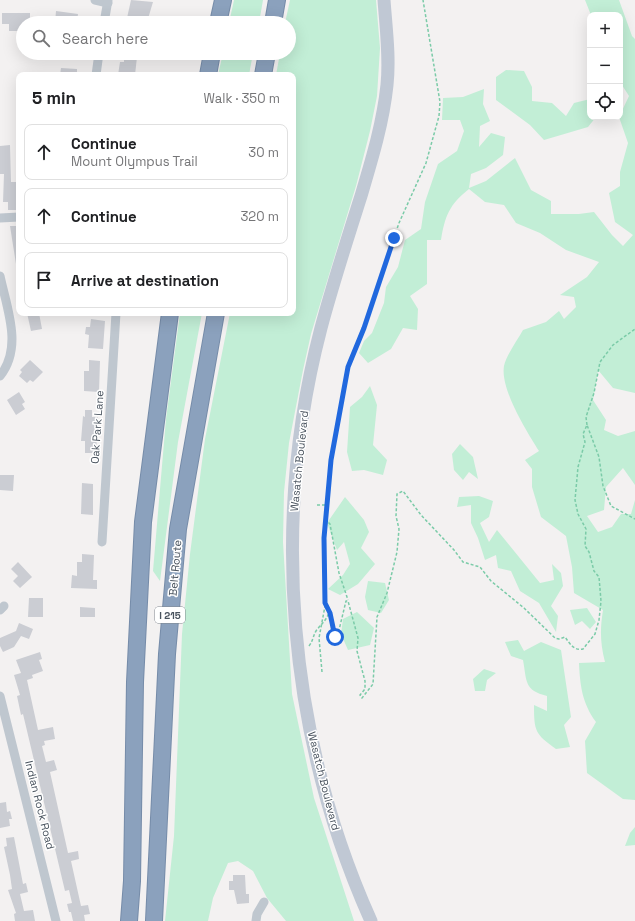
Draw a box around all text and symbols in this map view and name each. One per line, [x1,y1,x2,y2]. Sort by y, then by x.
map controls [587,12,623,120]
button: + [587,12,623,48]
search box [16,16,296,60]
icon: search [30,27,52,49]
text: Search here [62,29,148,48]
button: − [587,48,623,84]
button: locate [587,84,623,120]
text: 5 min [32,87,76,109]
text: Walk · 350 m [203,90,280,107]
text: Continue [71,134,137,153]
icon: ahead [33,141,55,163]
text: 30 m [248,144,279,161]
text: Mount Olympus Trail [71,153,198,170]
icon: ahead [33,205,55,227]
text: Continue [71,207,137,226]
text: 320 m [240,208,279,225]
route end [385,229,403,247]
icon: arrive [33,269,55,291]
text: Arrive at destination [71,271,219,290]
street label: Oak Park Lane [87,390,107,464]
street label: Wasatch Boulevard [287,410,311,512]
street label: Belt Route [166,539,184,597]
road number: I 215 [155,607,185,623]
route start [326,628,344,646]
street label: Wasatch Boulevard [305,730,343,832]
street label: Indian Rock Road [22,759,58,851]

